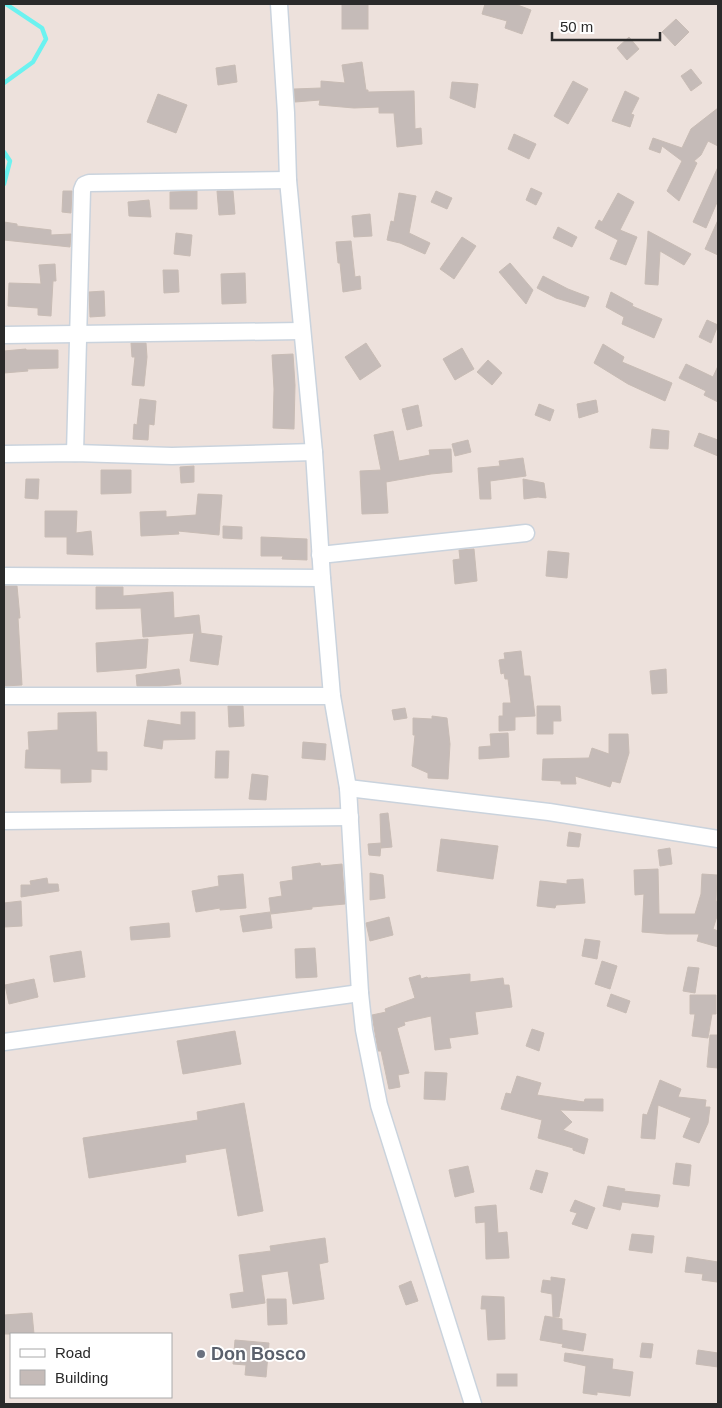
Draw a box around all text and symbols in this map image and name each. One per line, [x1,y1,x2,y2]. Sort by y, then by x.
scale bar [552,10,660,42]
text: 50 m [560,18,593,35]
legend [10,1333,172,1398]
text: Road [55,1344,91,1361]
place label: Don Bosco [211,1344,306,1364]
marker: Don Bosco [195,1348,207,1360]
text: Building [55,1369,108,1386]

